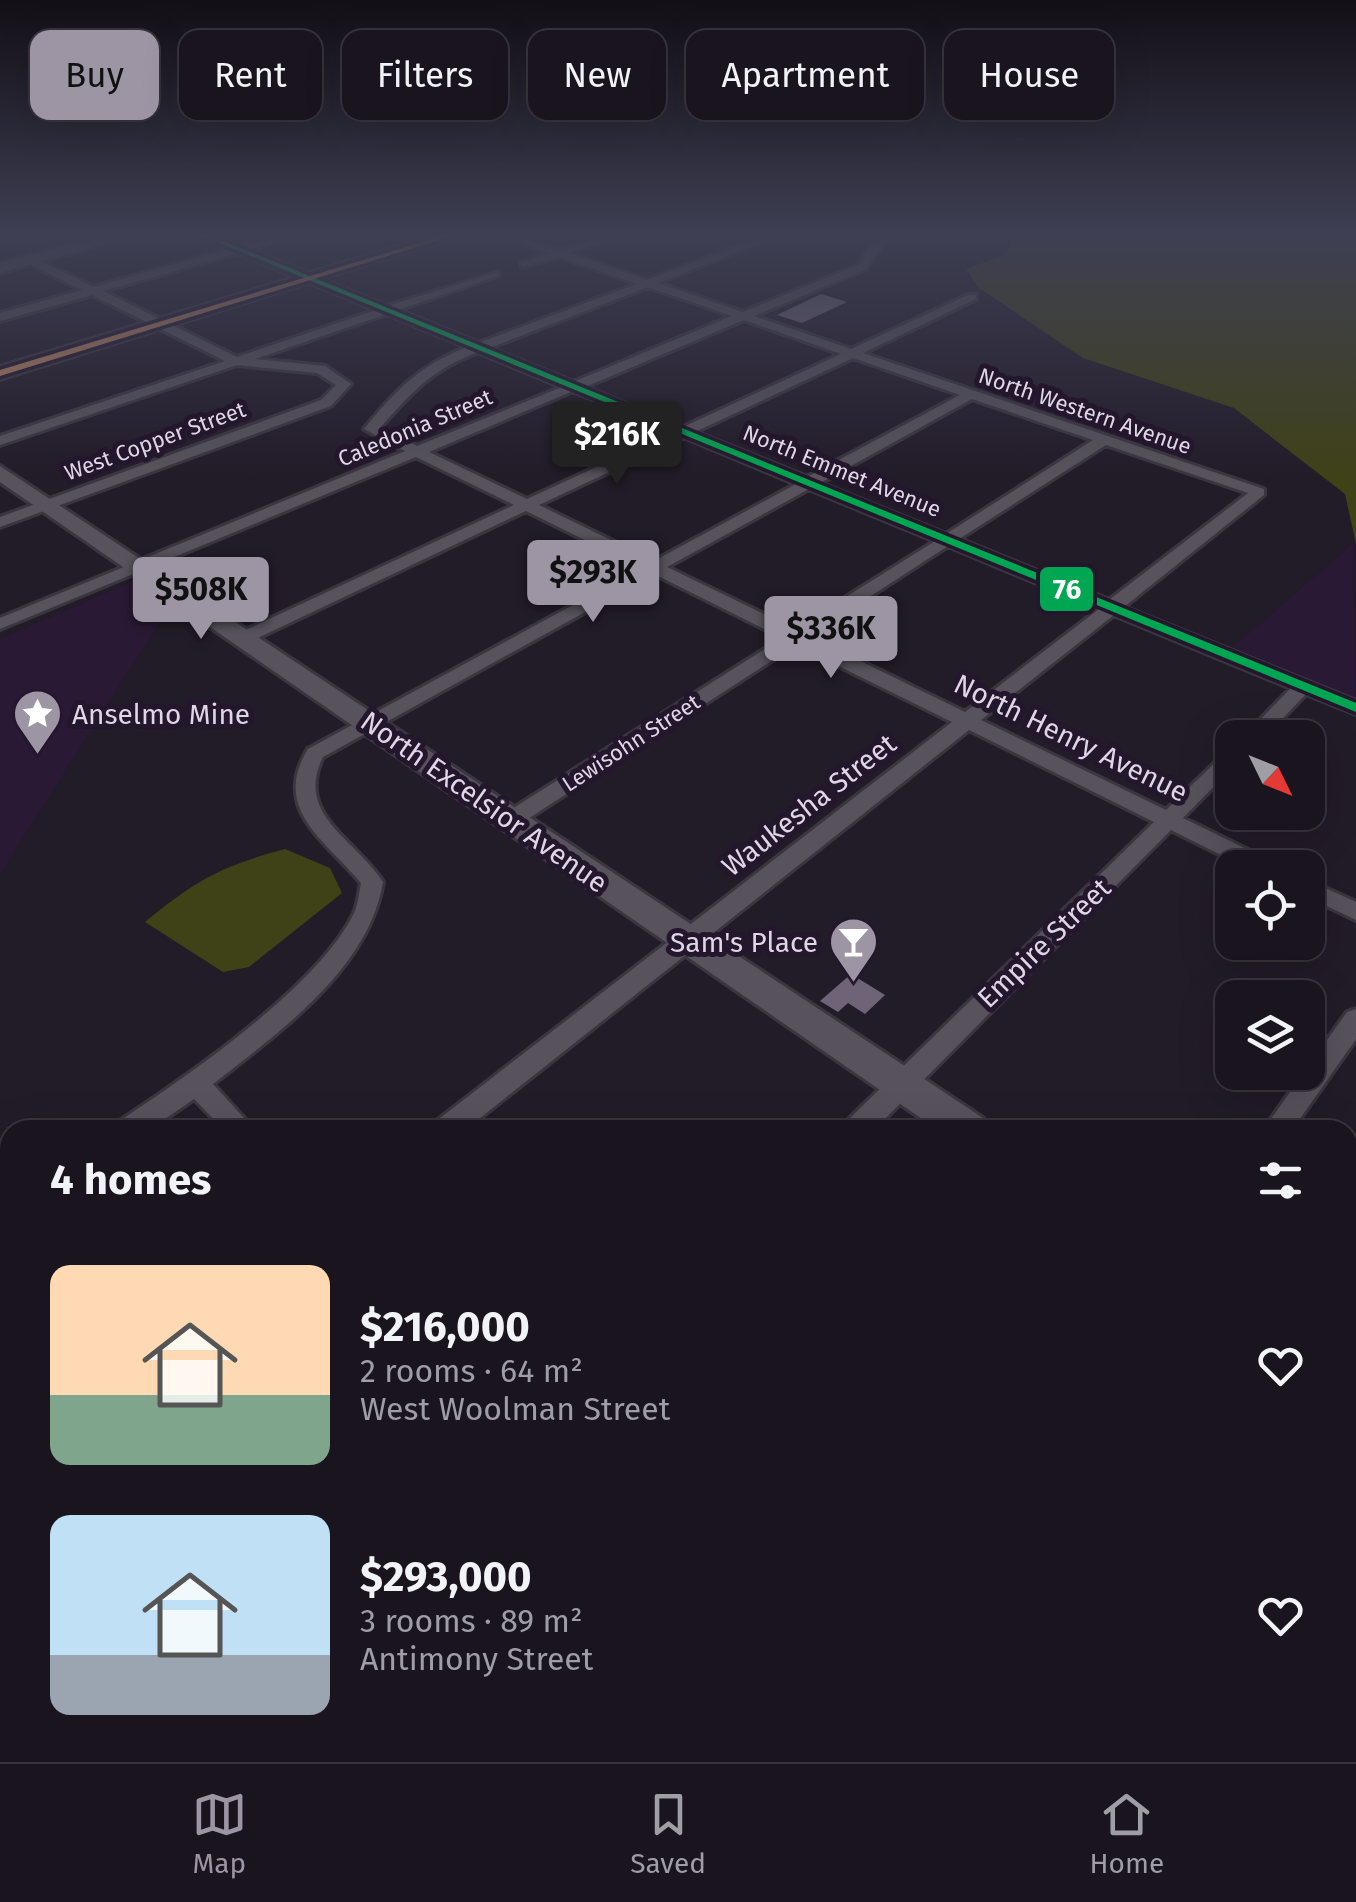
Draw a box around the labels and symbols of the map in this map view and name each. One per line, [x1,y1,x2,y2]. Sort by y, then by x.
street label: North Western Avenue [975,362,1195,460]
street label: Caledonia Street [334,383,496,473]
street label: West Copper Street [61,396,249,486]
pin: $216K [547,402,687,487]
street label: North Emmet Avenue [739,419,945,523]
pin: $293K [523,540,663,625]
pin: $508K [131,557,271,642]
line badge: 76 [1038,565,1095,613]
text: 76 [1053,573,1081,606]
pin: $336K [761,596,901,681]
street label: North Henry Avenue [949,667,1193,809]
place icon: Anselmo Mine [11,688,63,756]
street label: Lewisohn Street [557,688,705,798]
place label: Anselmo Mine [72,698,250,731]
street label: North Excelsior Avenue [354,704,614,900]
north arrow [1215,720,1325,830]
street label: Waukesha Street [716,726,903,883]
street label: Empire Street [971,871,1118,1015]
bar icon: Sam's Place [827,916,879,984]
place label: Sam's Place [670,926,818,959]

